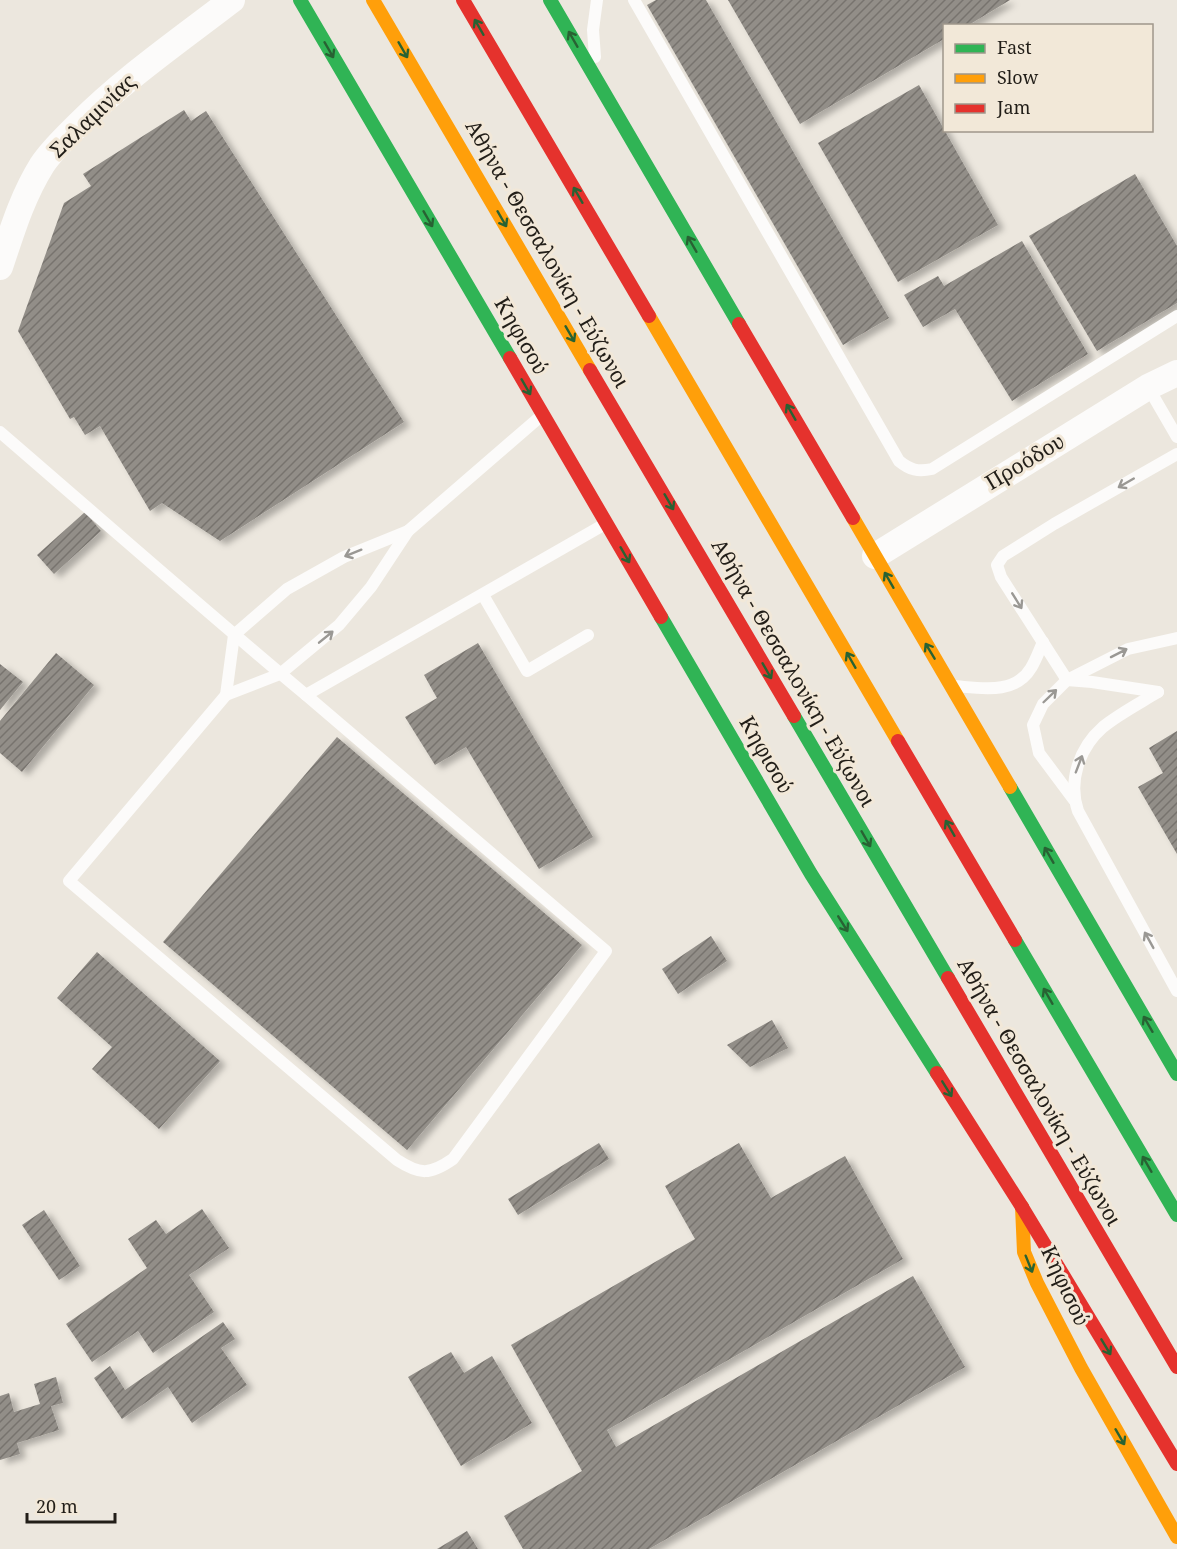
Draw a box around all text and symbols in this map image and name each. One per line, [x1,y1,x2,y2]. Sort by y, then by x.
one-way arrow [472,19,484,36]
legend [943,24,1153,132]
one-way arrow [566,31,578,48]
text: Fast [997,35,1032,59]
one-way arrow [397,41,409,58]
one-way arrow [324,42,336,59]
text: Slow [997,65,1039,89]
street label: Σαλαμινίας [43,67,141,163]
text: Jam [996,95,1031,119]
street label: Αθήνα - Θεσσαλονίκη - Εύζωνοι [459,114,636,393]
one-way arrow [571,187,583,204]
one-way arrow [422,210,434,227]
one-way arrow [496,210,508,227]
one-way arrow [686,235,697,253]
street label: Κηφισού [488,292,555,379]
one-way arrow [564,325,576,342]
one-way arrow [521,378,533,395]
one-way arrow [784,404,796,421]
street label: Προόδου [980,427,1069,496]
one-way arrow [1118,477,1135,489]
one-way arrow [663,493,675,510]
street label: Αθήνα - Θεσσαλονίκη - Εύζωνοι [705,533,882,812]
one-way arrow [619,546,631,563]
one-way arrow [345,548,363,559]
one-way arrow [882,572,894,589]
one-way arrow [1011,592,1023,609]
one-way arrow [317,630,333,643]
one-way arrow [923,643,935,660]
one-way arrow [1110,647,1128,659]
one-way arrow [844,652,856,669]
one-way arrow [762,662,774,679]
one-way arrow [1043,689,1058,704]
street label: Κηφισού [733,711,800,798]
one-way arrow [1074,755,1085,774]
one-way arrow [943,820,955,837]
one-way arrow [861,830,873,847]
one-way arrow [1043,847,1055,864]
one-way arrow [837,915,849,932]
one-way arrow [1143,931,1154,949]
street label: Αθήνα - Θεσσαλονίκη - Εύζωνοι [951,952,1128,1231]
one-way arrow [1042,988,1054,1005]
one-way arrow [1141,1016,1153,1033]
one-way arrow [940,1080,953,1097]
one-way arrow [1141,1156,1153,1173]
street label: Κηφισού [1035,1241,1097,1330]
one-way arrow [1024,1254,1035,1273]
one-way arrow [1101,1338,1113,1355]
one-way arrow [1114,1428,1126,1445]
scale bar [27,1486,116,1524]
text: 20 m [36,1494,78,1518]

